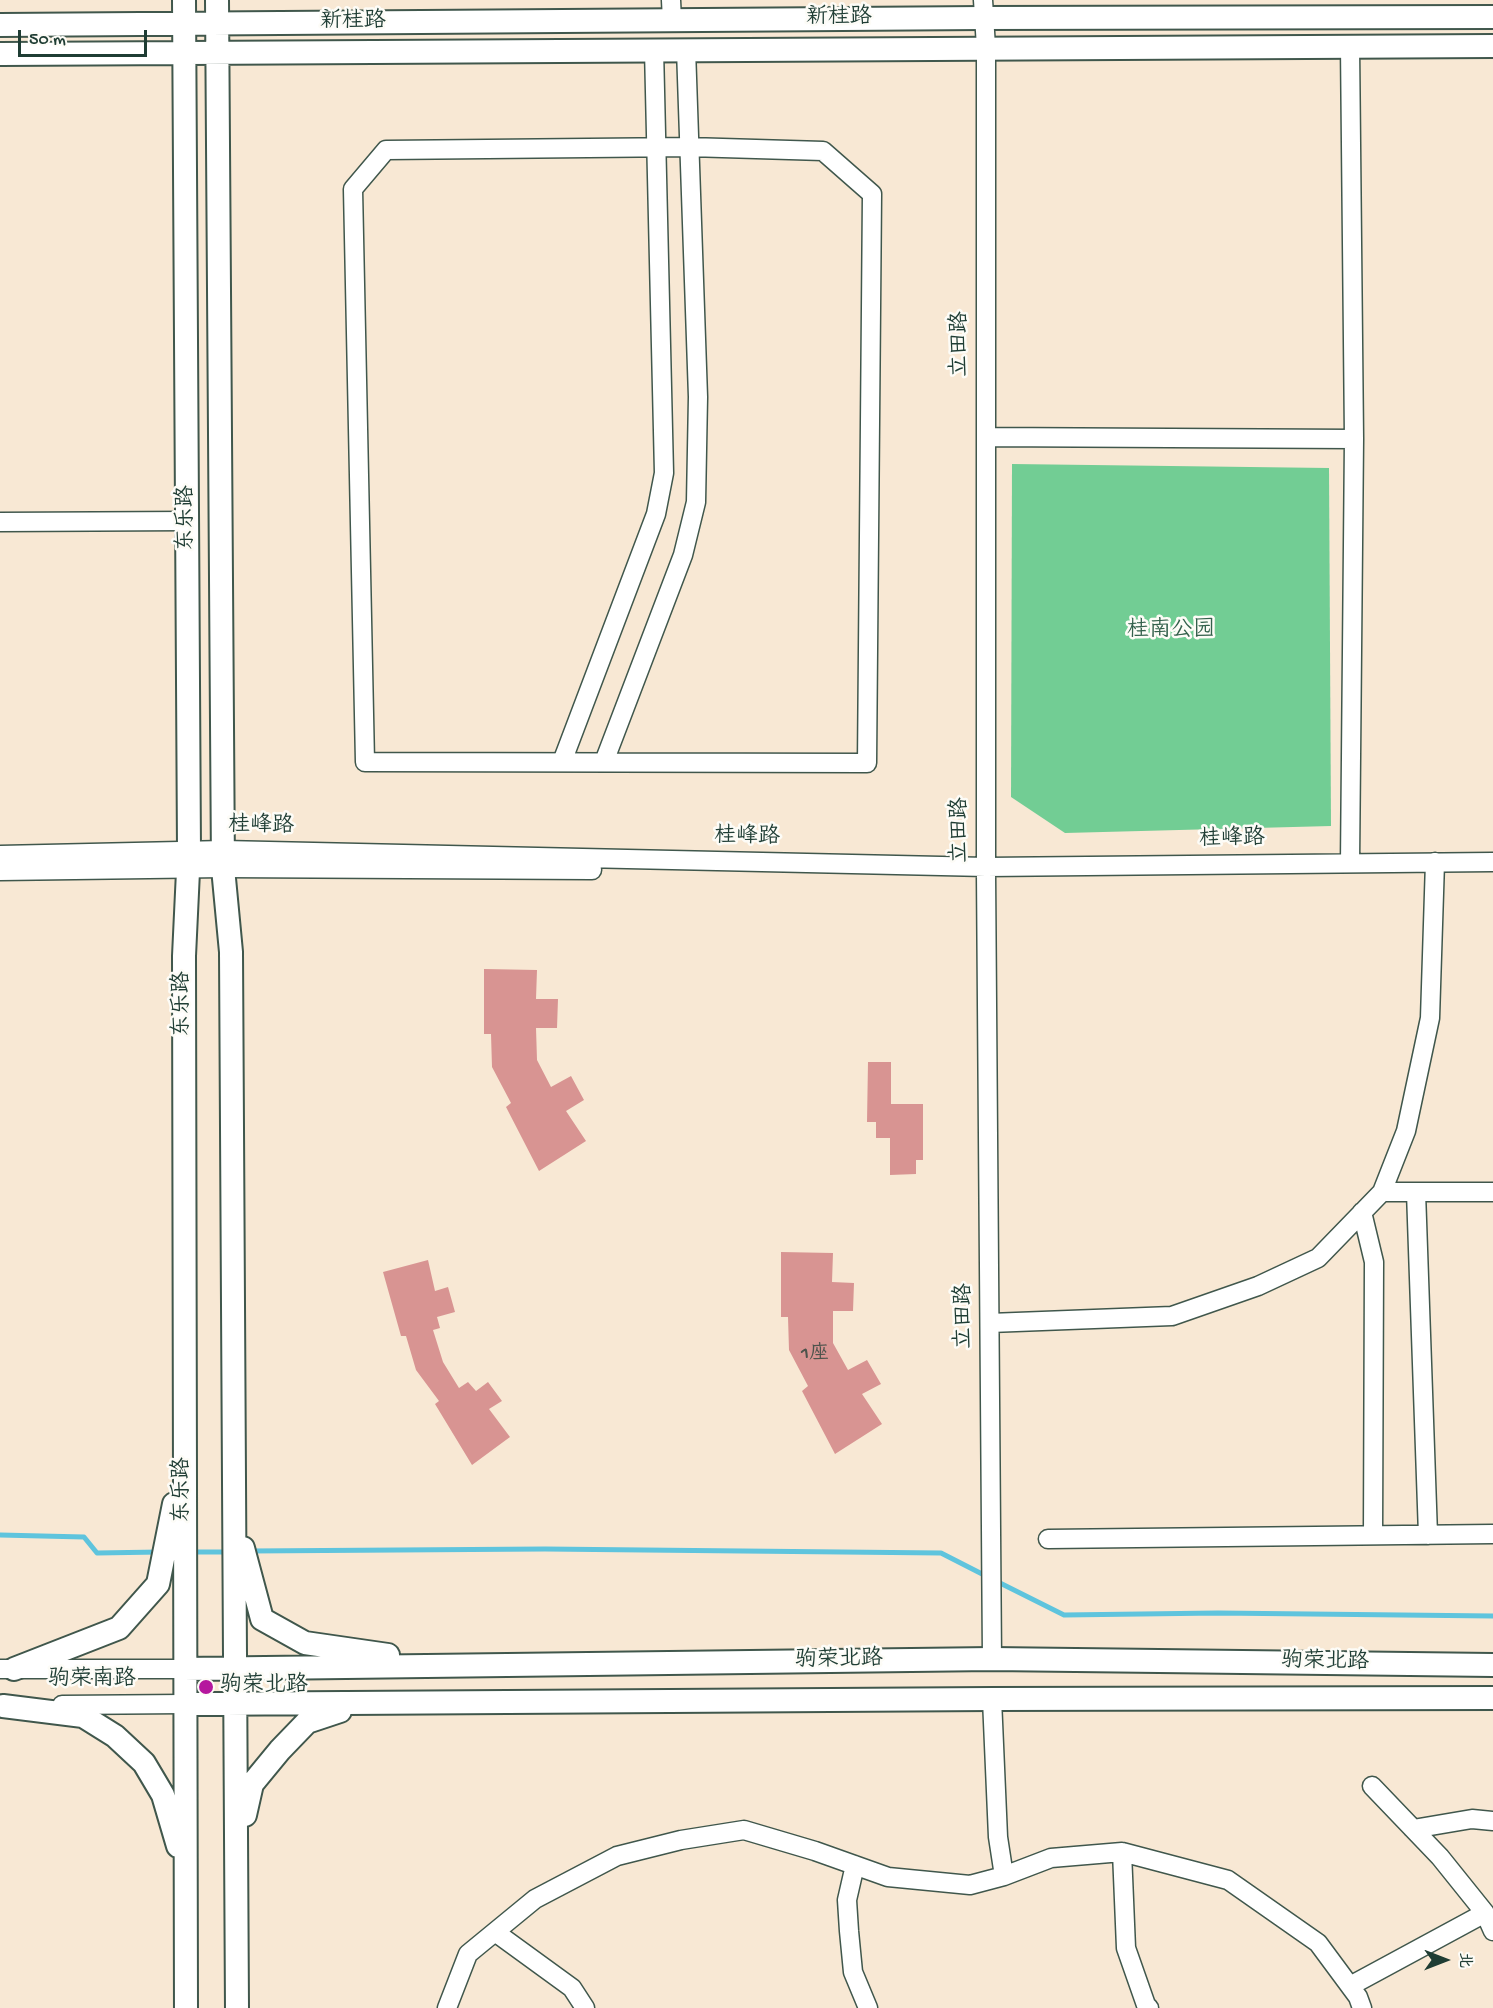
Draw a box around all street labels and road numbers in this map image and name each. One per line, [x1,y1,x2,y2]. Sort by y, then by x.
street label: 新桂路 [806,6,872,32]
street label: 新桂路 [320,10,386,36]
street label: 立田路 [949,311,975,377]
street label: 东乐路 [175,485,201,551]
street label: 立田路 [949,797,975,863]
street label: 桂峰路 [228,813,294,841]
street label: 桂峰路 [714,824,780,852]
street label: 桂峰路 [1199,826,1265,854]
street label: 东乐路 [171,971,197,1037]
street label: 立田路 [953,1283,979,1349]
street label: 东乐路 [171,1457,197,1523]
street label: 驹荣北路 [795,1647,883,1675]
street label: 驹荣北路 [1281,1649,1369,1677]
street label: 驹荣南路 [48,1668,136,1694]

